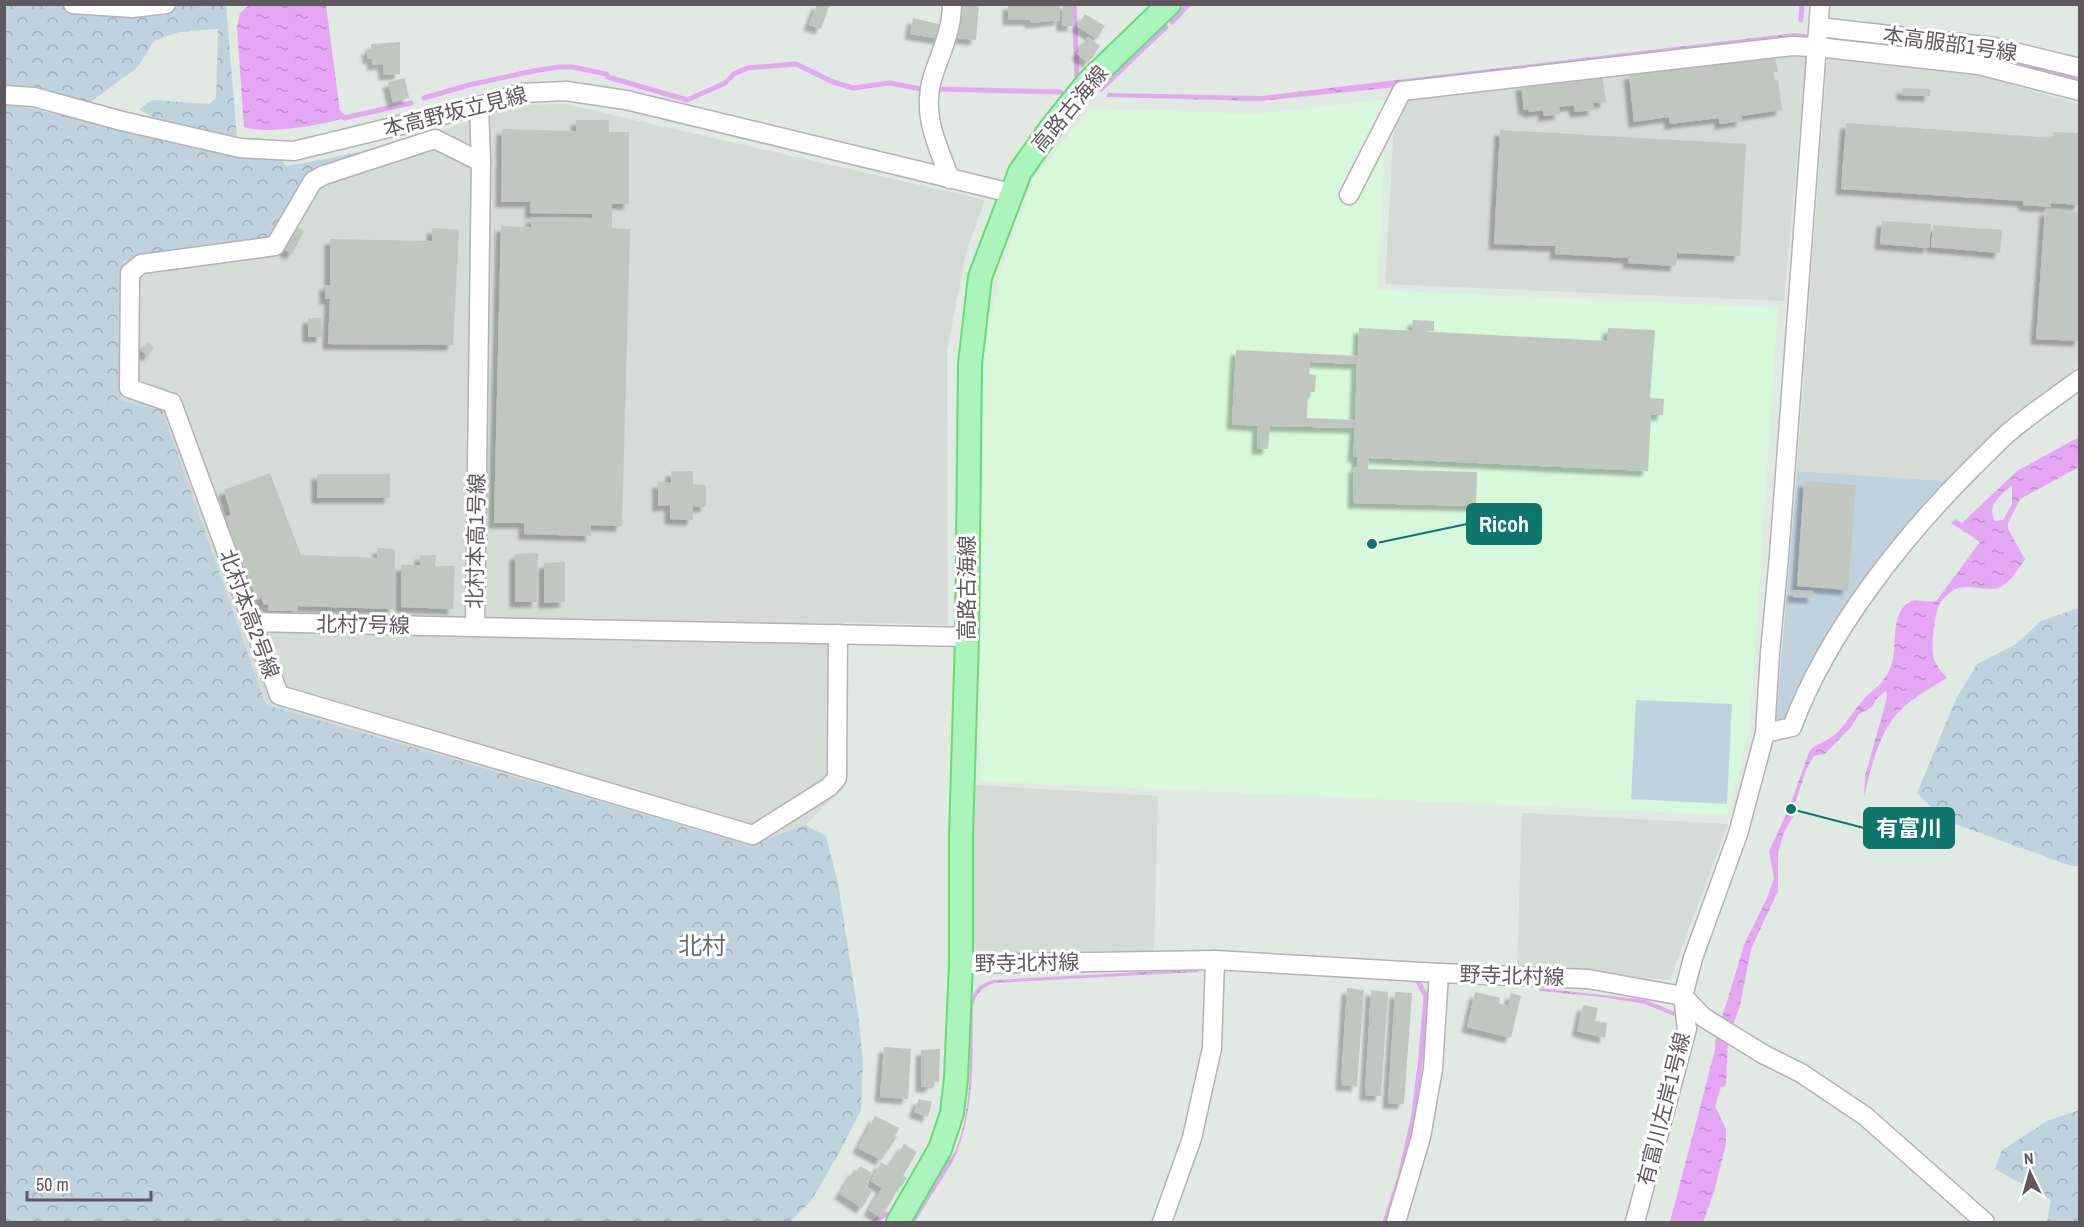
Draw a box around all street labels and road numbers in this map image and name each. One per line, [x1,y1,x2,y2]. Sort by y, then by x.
street label: 本高服部1号線 [1881,20,2019,67]
street label: 高路古海線 [1025,59,1114,158]
street label: 本高野坂立見線 [380,80,530,143]
street label: 北村本高1号線 [460,473,491,609]
street label: 高路古海線 [952,536,981,641]
street label: 北村本高2号線 [213,545,286,682]
street label: 北村7号線 [316,609,410,640]
street label: 野寺北村線 [974,947,1080,978]
street label: 野寺北村線 [1459,959,1565,992]
street label: 有富川左岸1号線 [1631,1029,1697,1188]

